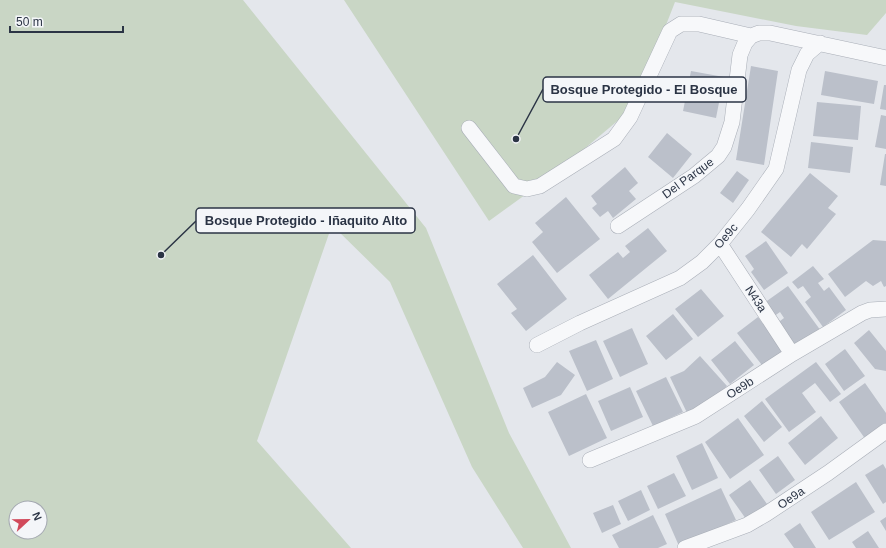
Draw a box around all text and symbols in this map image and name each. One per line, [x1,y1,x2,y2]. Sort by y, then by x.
scale bar [10,8,123,34]
text: 50 m [16,15,43,29]
callout: Bosque Protegido - El Bosque [543,77,746,102]
text: Bosque Protegido - El Bosque [550,82,738,97]
street label: Del Parque [660,155,717,201]
callout: Bosque Protegido - Iñaquito Alto [196,208,415,233]
text: Bosque Protegido - Iñaquito Alto [205,213,407,228]
street label: Oe9c [711,221,741,251]
street label: N43a [742,283,770,315]
street label: Oe9b [724,374,756,402]
street label: Oe9a [775,484,807,512]
north arrow [8,500,48,540]
text: N [30,510,44,522]

